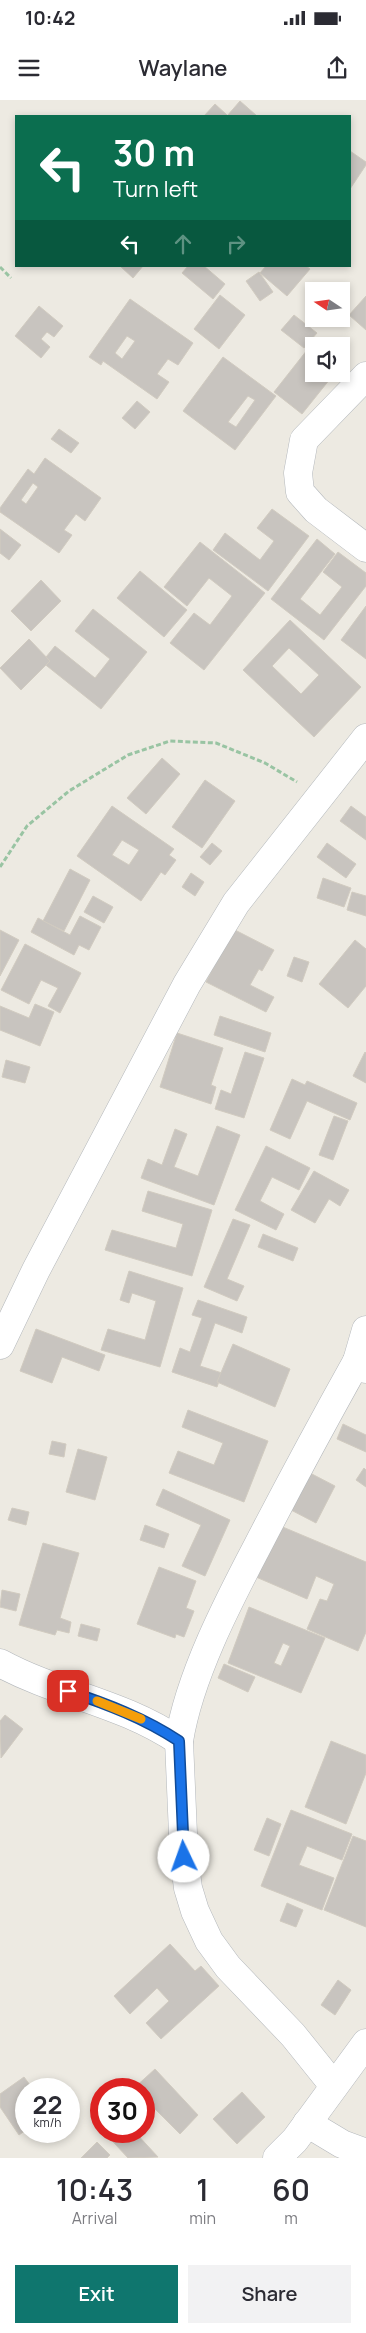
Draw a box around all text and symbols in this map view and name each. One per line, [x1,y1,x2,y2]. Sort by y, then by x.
text: 10:42 [25,5,75,31]
text: Waylane [139,53,227,83]
icon: menu [15,54,43,82]
icon: share [323,54,351,82]
text: 30 m [113,129,195,177]
icon: left [30,135,95,200]
text: Turn left [113,174,198,204]
icon: left [116,230,144,258]
icon: ahead [169,230,197,258]
icon: right [222,230,250,258]
north arrow [305,282,350,328]
map controls [305,282,350,382]
button: sound [305,337,350,382]
pin [47,1670,89,1712]
icon: arrive [54,1677,82,1705]
position arrow [157,1830,209,1882]
speed limit sign: 30 [90,2078,155,2143]
text: 22 [33,2087,62,2122]
text: km/h [34,2114,61,2131]
text: 10:43 [56,2169,133,2210]
text: 1 [196,2169,209,2210]
text: 60 [272,2169,310,2210]
text: Arrival [72,2207,117,2229]
text: min [189,2207,216,2229]
text: m [284,2207,298,2229]
button: Exit [15,2265,178,2323]
button: Share [188,2265,351,2323]

